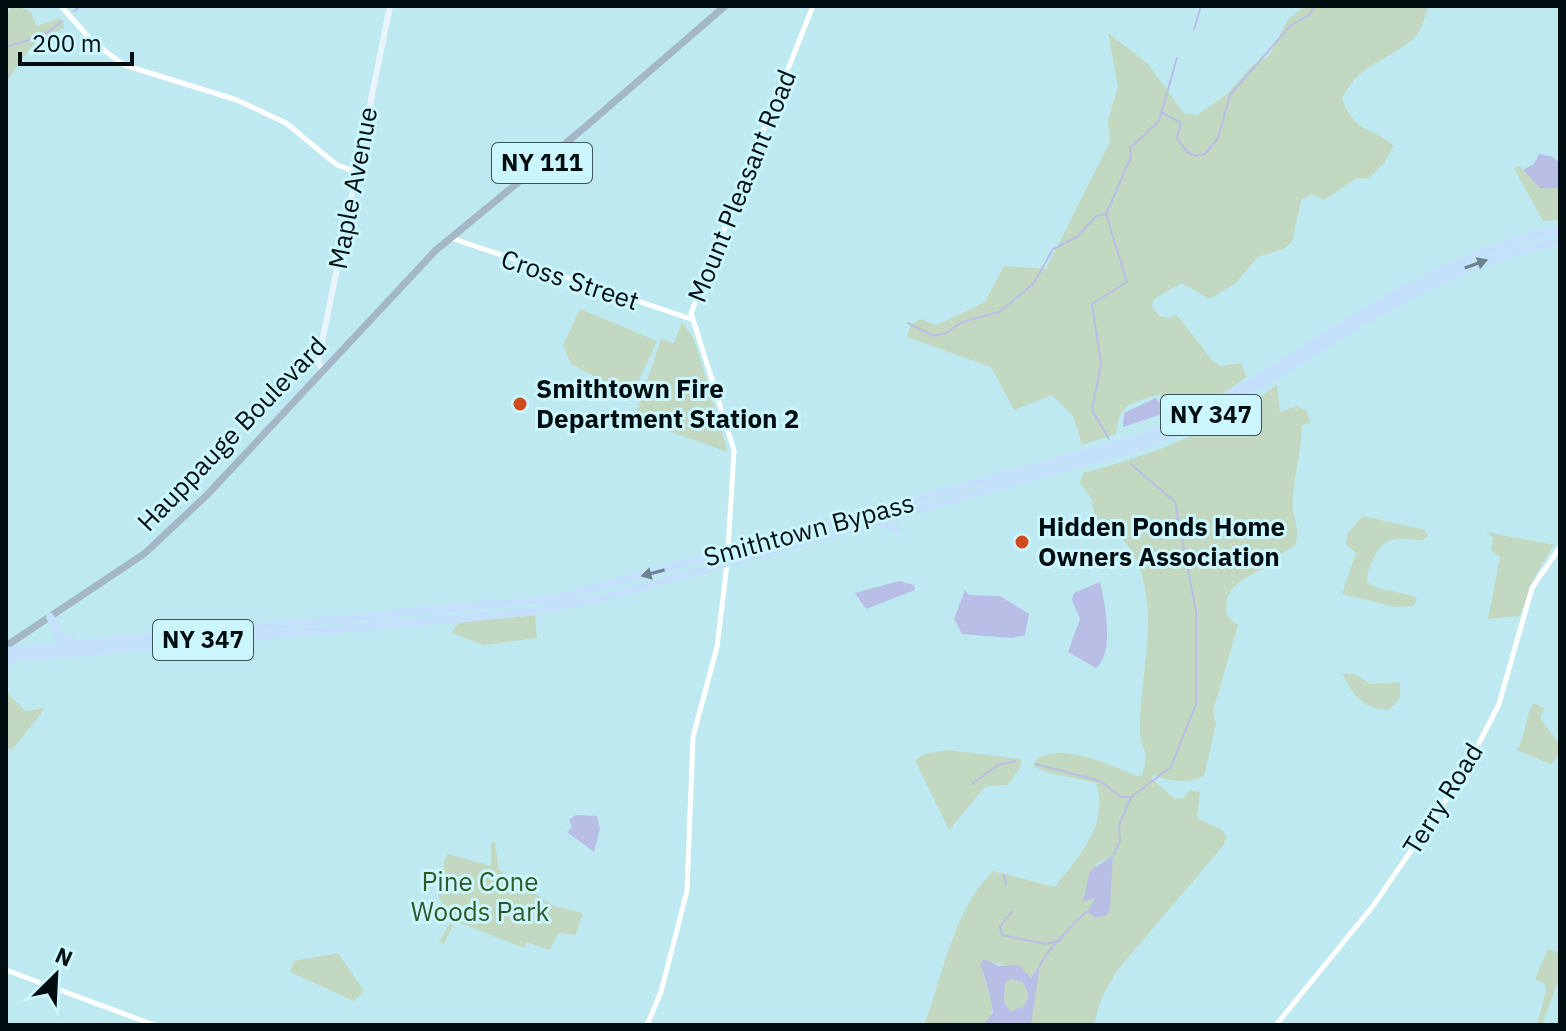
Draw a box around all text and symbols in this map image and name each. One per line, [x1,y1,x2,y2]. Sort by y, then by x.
scale bar [20,16,132,66]
text: 200 m [32,27,102,59]
street label: Mount Pleasant Road [679,64,803,307]
street label: Maple Avenue [320,104,384,272]
road number: NY 111 [492,143,592,183]
street label: Cross Street [497,241,643,317]
one-way arrow [1464,258,1488,270]
street label: Hauppauge Boulevard [129,329,333,538]
place label: Smithtown Fire Department Station 2 [536,371,799,435]
marker: Smithtown Fire Department Station 2 [511,395,529,413]
road number: NY 347 [1161,395,1261,435]
street label: Smithtown Bypass [700,485,918,573]
place label: Hidden Ponds Home Owners Association [1038,509,1285,573]
marker: Hidden Ponds Home Owners Association [1013,533,1031,551]
one-way arrow [640,568,665,580]
road number: NY 347 [153,620,253,660]
street label: Terry Road [1394,736,1490,861]
park label: Pine Cone Woods Park [411,864,549,928]
north arrow [16,935,96,1015]
text: N [51,940,78,973]

